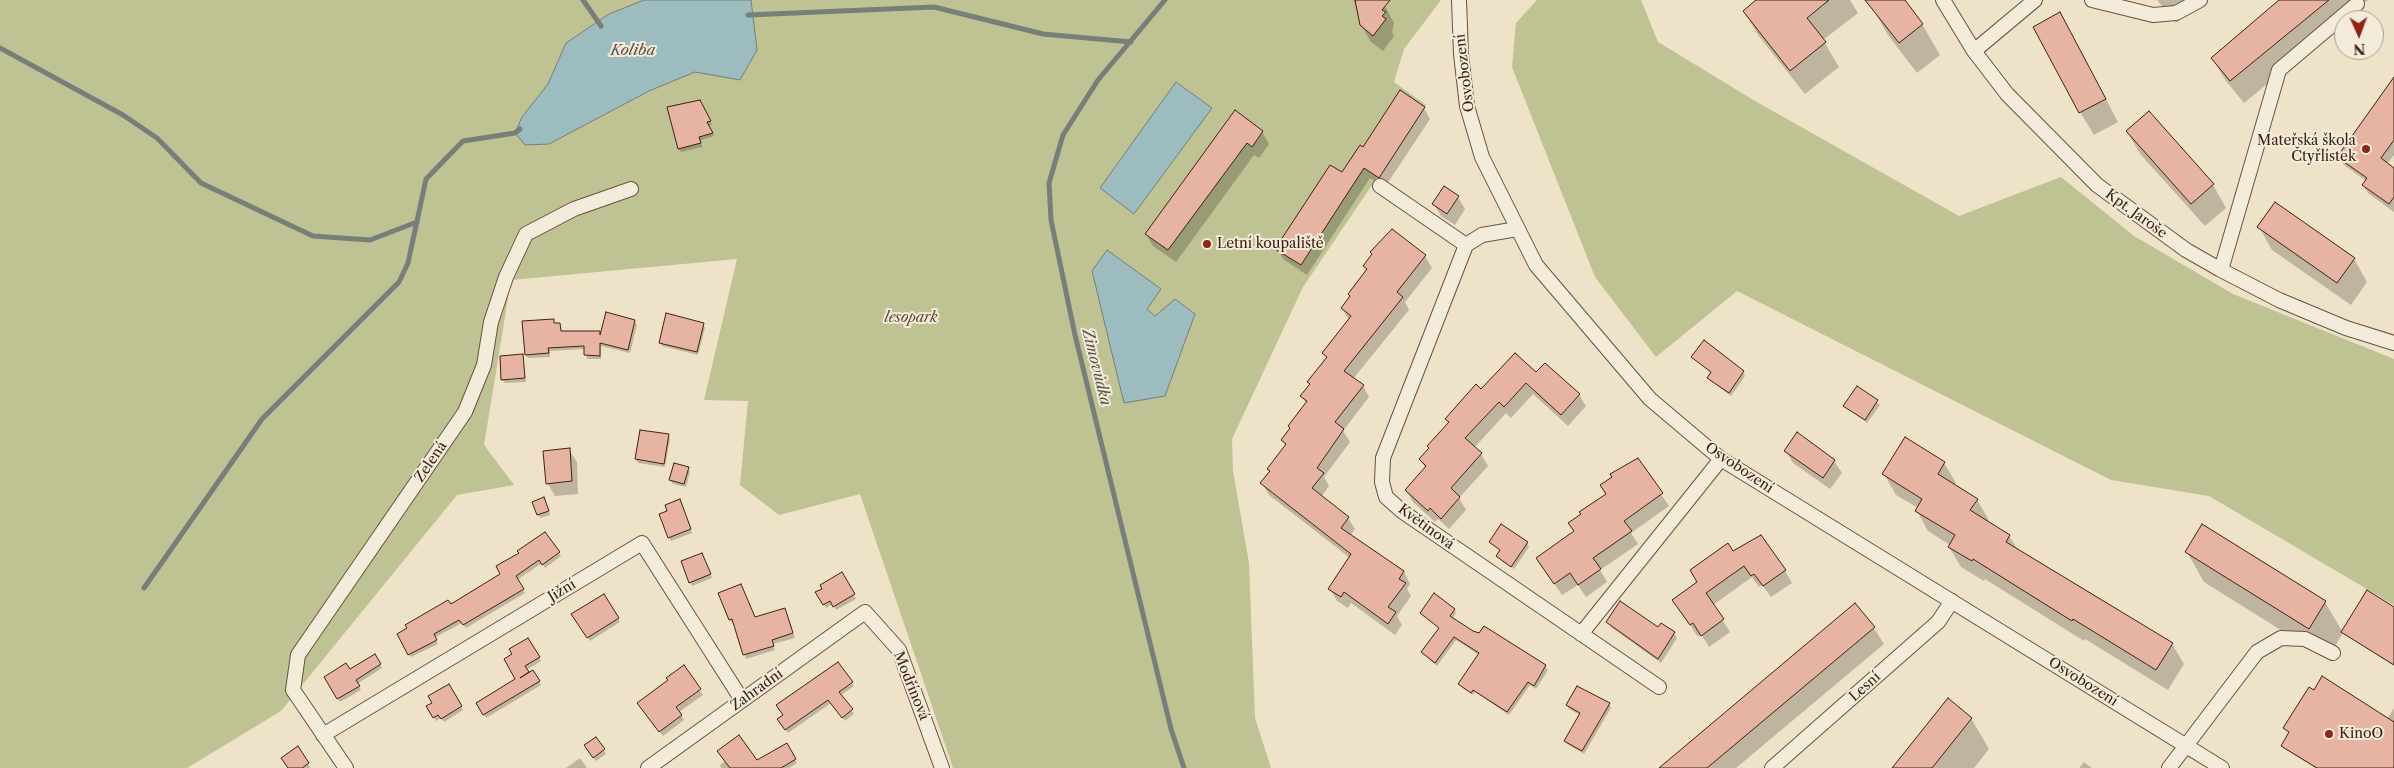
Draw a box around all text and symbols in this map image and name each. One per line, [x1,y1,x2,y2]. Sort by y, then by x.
north arrow [2334,10,2384,60]
street label: Osvobození [1452,33,1478,113]
text: N [2353,40,2366,58]
water label: Koliba [611,42,655,60]
place label: Mateřská škola Čtyřlístek [2257,133,2356,166]
marker: Mateřská škola Čtyřlístek [2360,143,2372,155]
street label: Kpt. Jaroše [2102,186,2170,242]
place label: Letní koupaliště [1217,236,1324,252]
marker: Letní koupaliště [1201,238,1213,250]
park label: lesopark [885,310,937,326]
water label: Zimovůdka [1078,326,1114,408]
street label: Zelená [411,438,451,486]
street label: Osvobození [1702,439,1776,497]
street label: Květinová [1395,501,1457,553]
street label: Jižní [545,576,579,606]
street label: Modřínová [890,649,932,723]
street label: Osvobození [2045,654,2121,710]
street label: Zahradní [728,665,786,715]
street label: Lesní [1846,669,1884,705]
place label: KinoO [2339,726,2383,742]
marker: KinoO [2323,728,2335,740]

